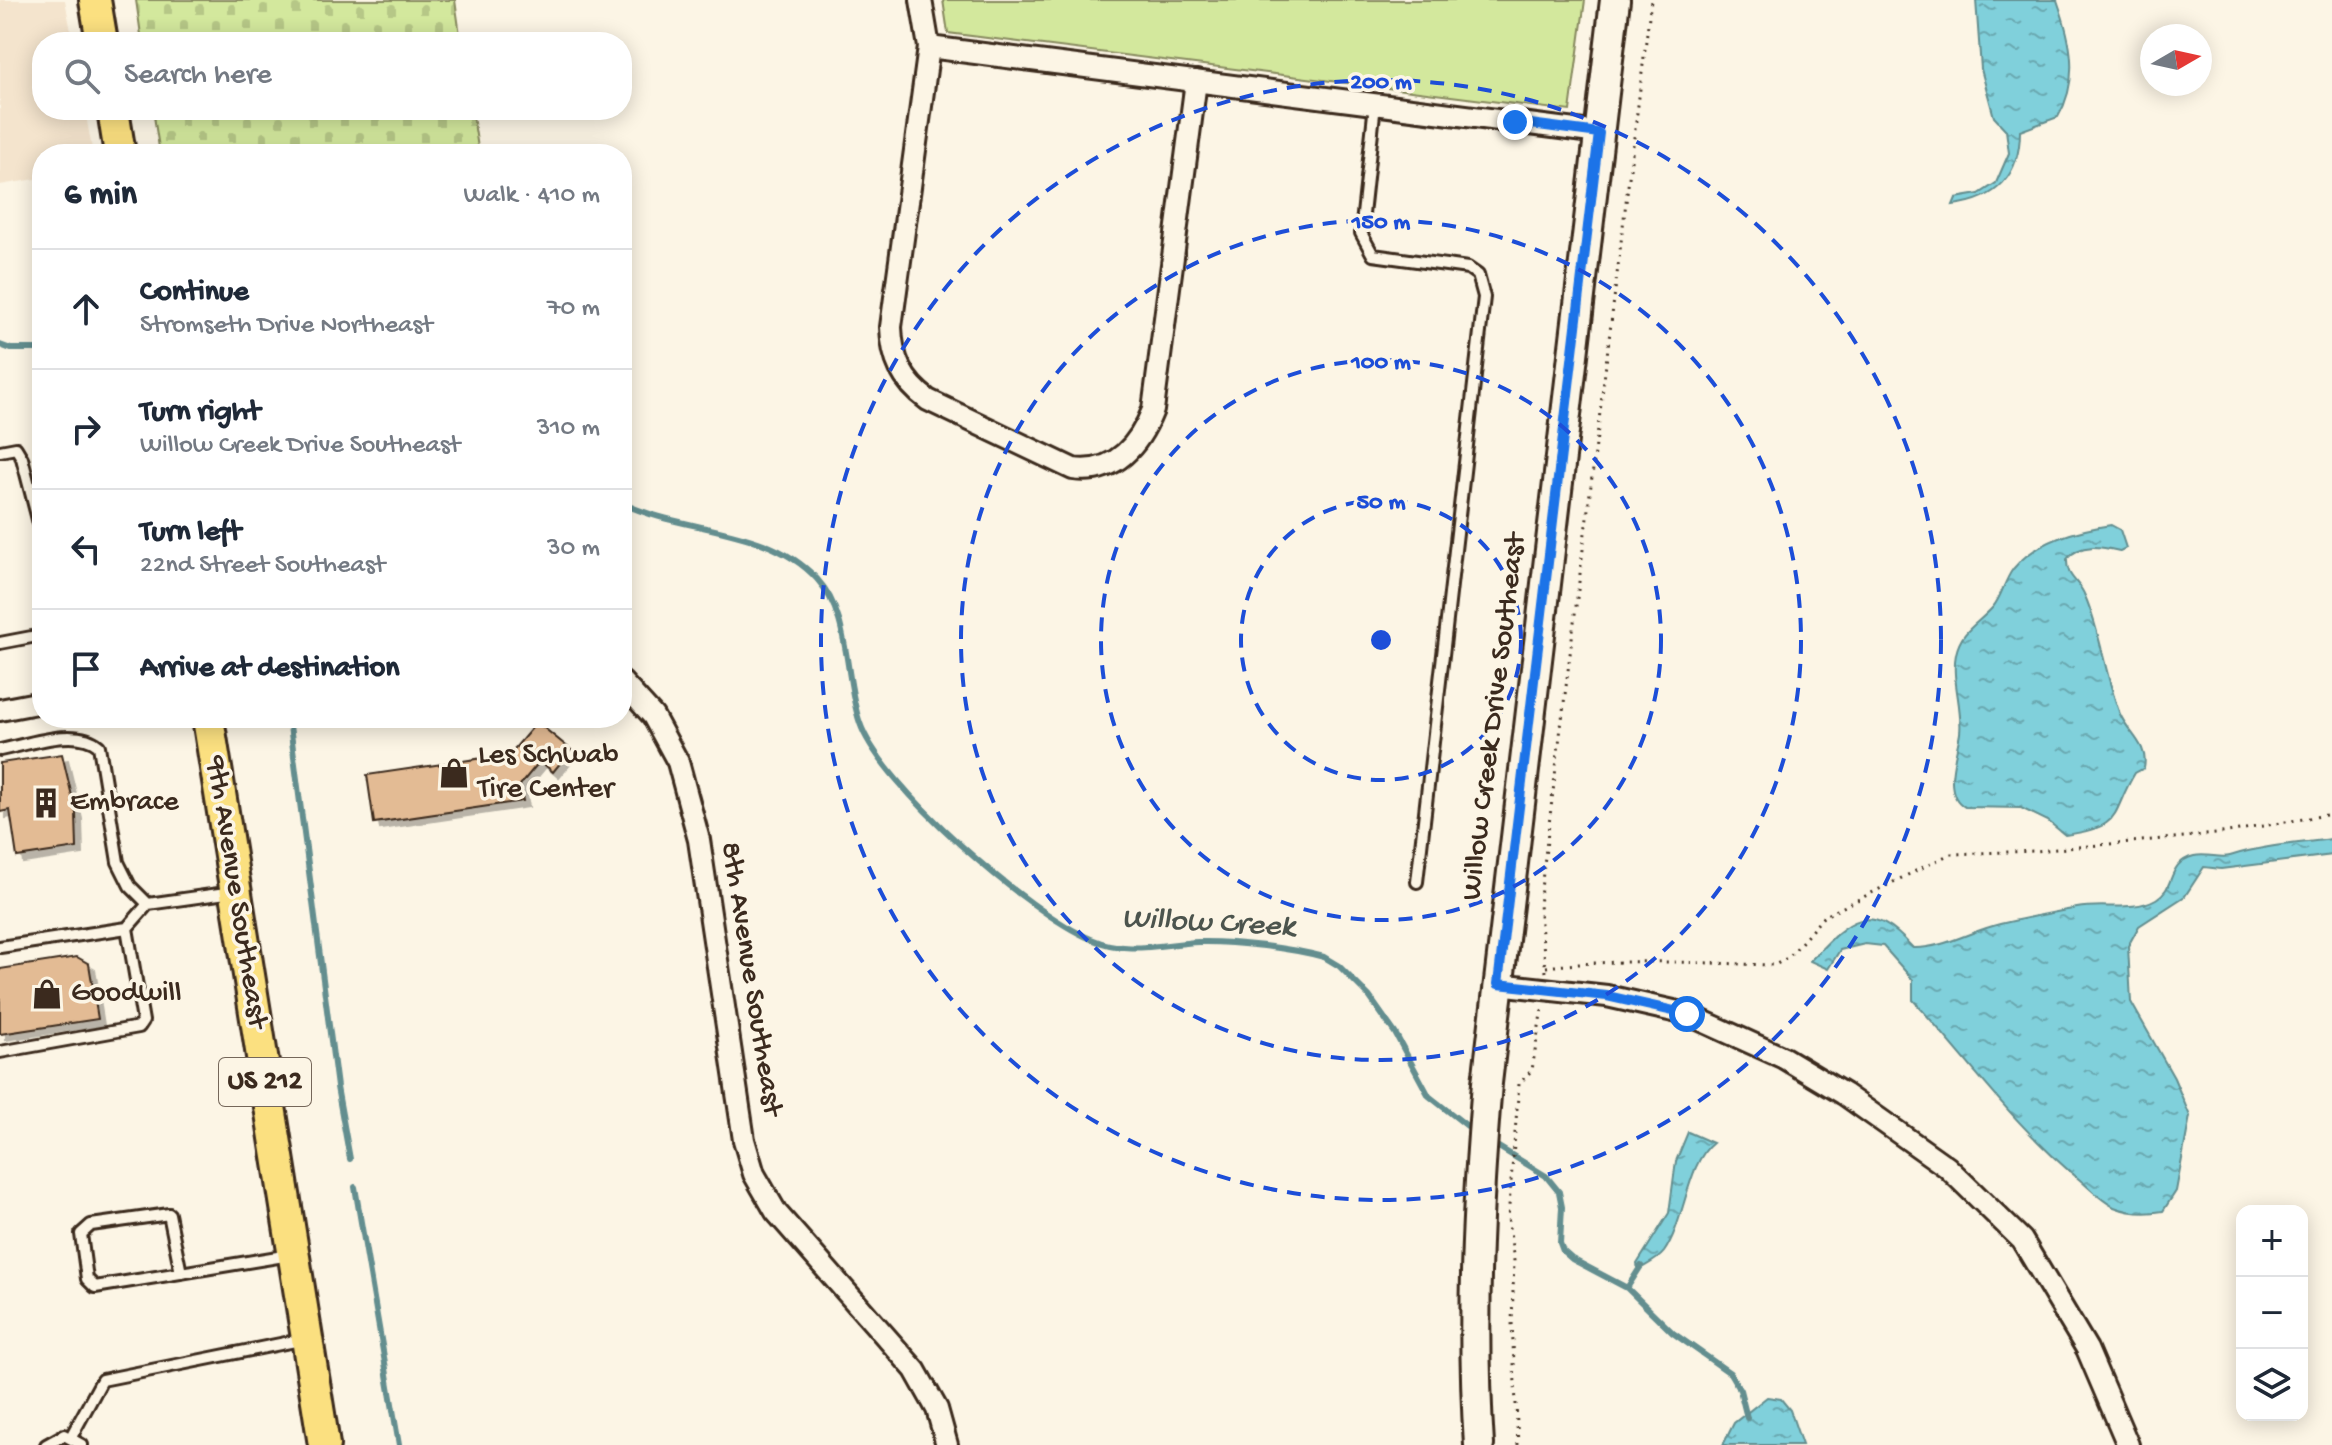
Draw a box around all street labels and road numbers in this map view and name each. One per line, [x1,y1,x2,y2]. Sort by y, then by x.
street label: Willow Creek Drive Southeast [1455,529,1535,902]
street label: 9th Avenue Southeast [196,752,274,1033]
street label: 8th Avenue Southeast [711,840,789,1121]
road number: US 212 [219,1058,311,1106]

